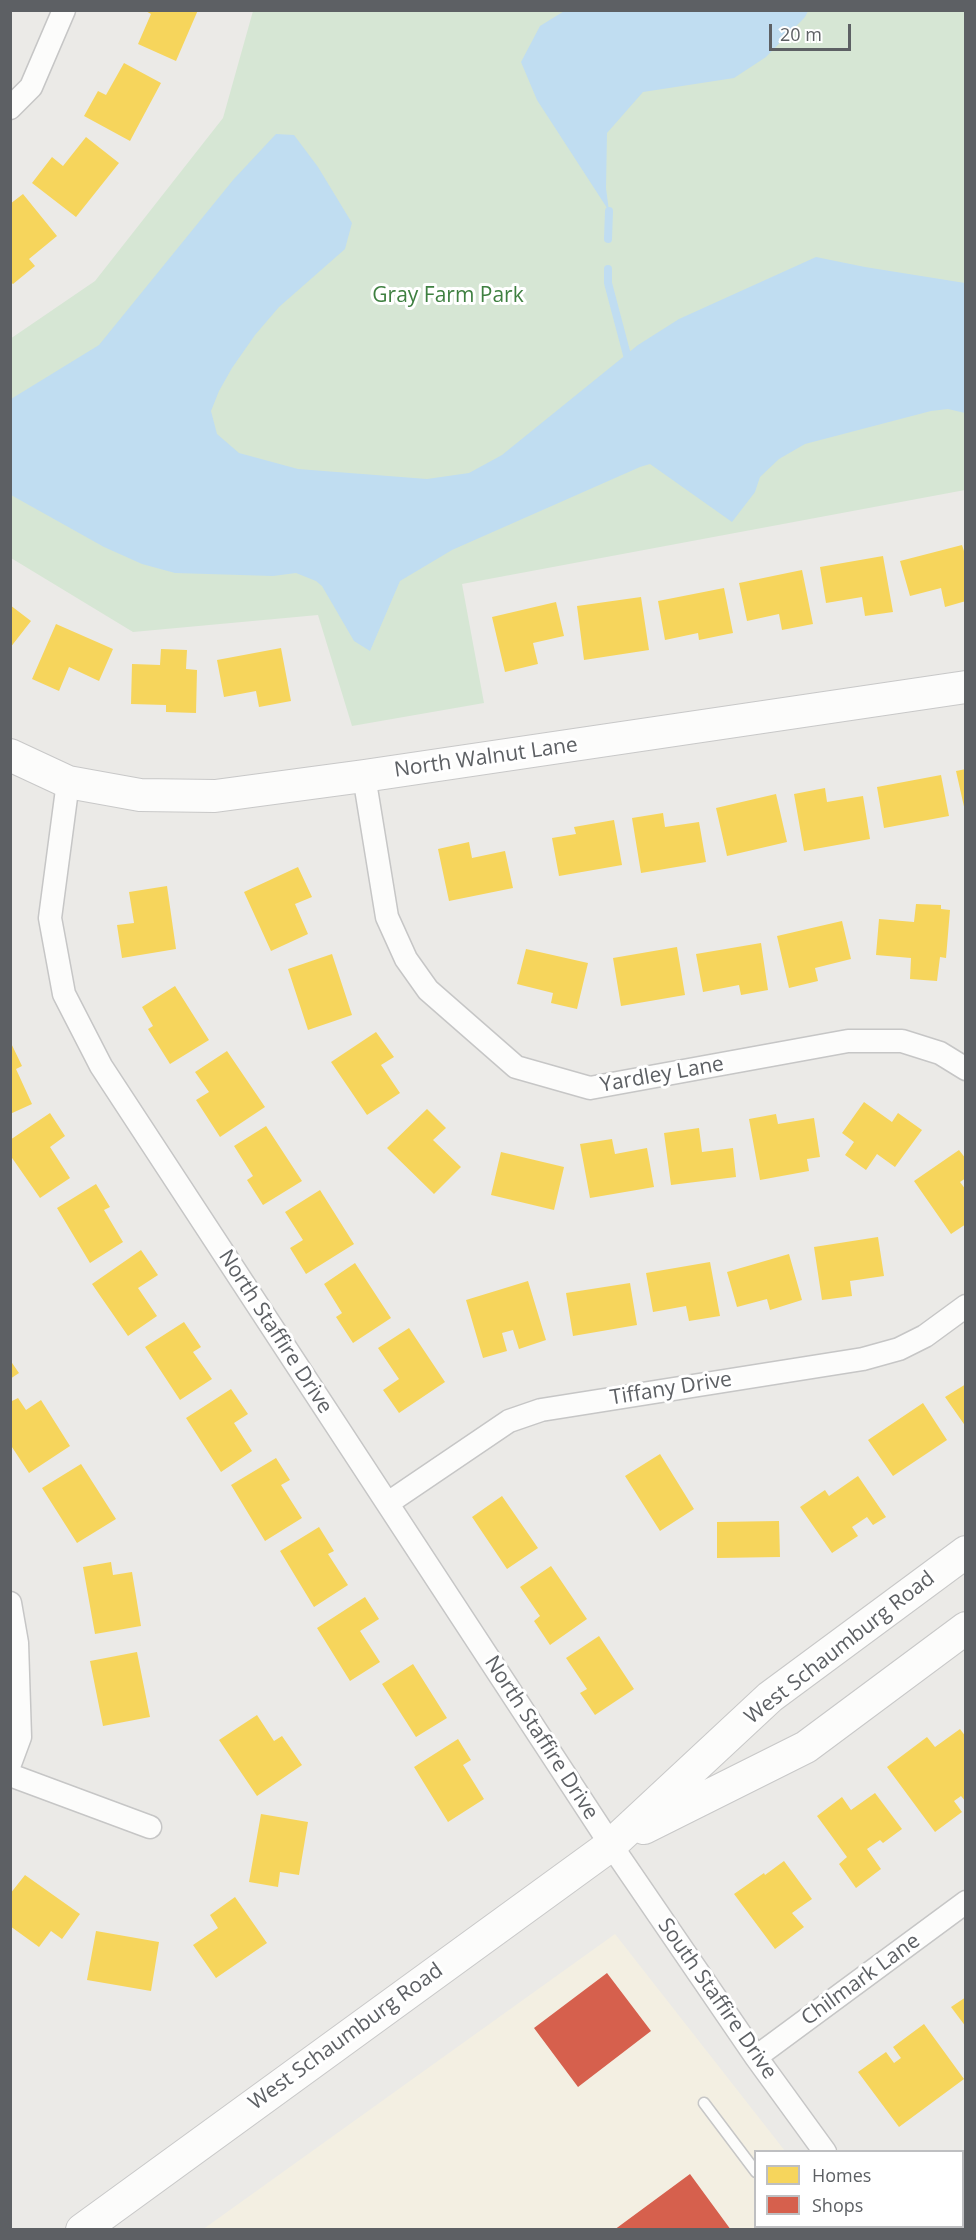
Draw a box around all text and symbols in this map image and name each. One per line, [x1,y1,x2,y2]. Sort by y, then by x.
scale bar [772,12,854,50]
text: 20 m [780,22,822,46]
park label: Gray Farm Park [372,283,524,309]
street label: North Walnut Lane [393,733,579,783]
street label: Yardley Lane [598,1052,726,1098]
street label: North Staffire Drive [213,1245,337,1419]
street label: Tiffany Drive [608,1367,734,1411]
street label: West Schaumburg Road [740,1566,940,1730]
street label: North Staffire Drive [479,1651,603,1825]
street label: South Staffire Drive [652,1914,782,2084]
street label: Chilmark Lane [797,1929,925,2031]
street label: West Schaumburg Road [244,1958,448,2116]
legend [754,2150,964,2228]
text: Homes [812,2163,871,2187]
text: Shops [812,2193,863,2217]

